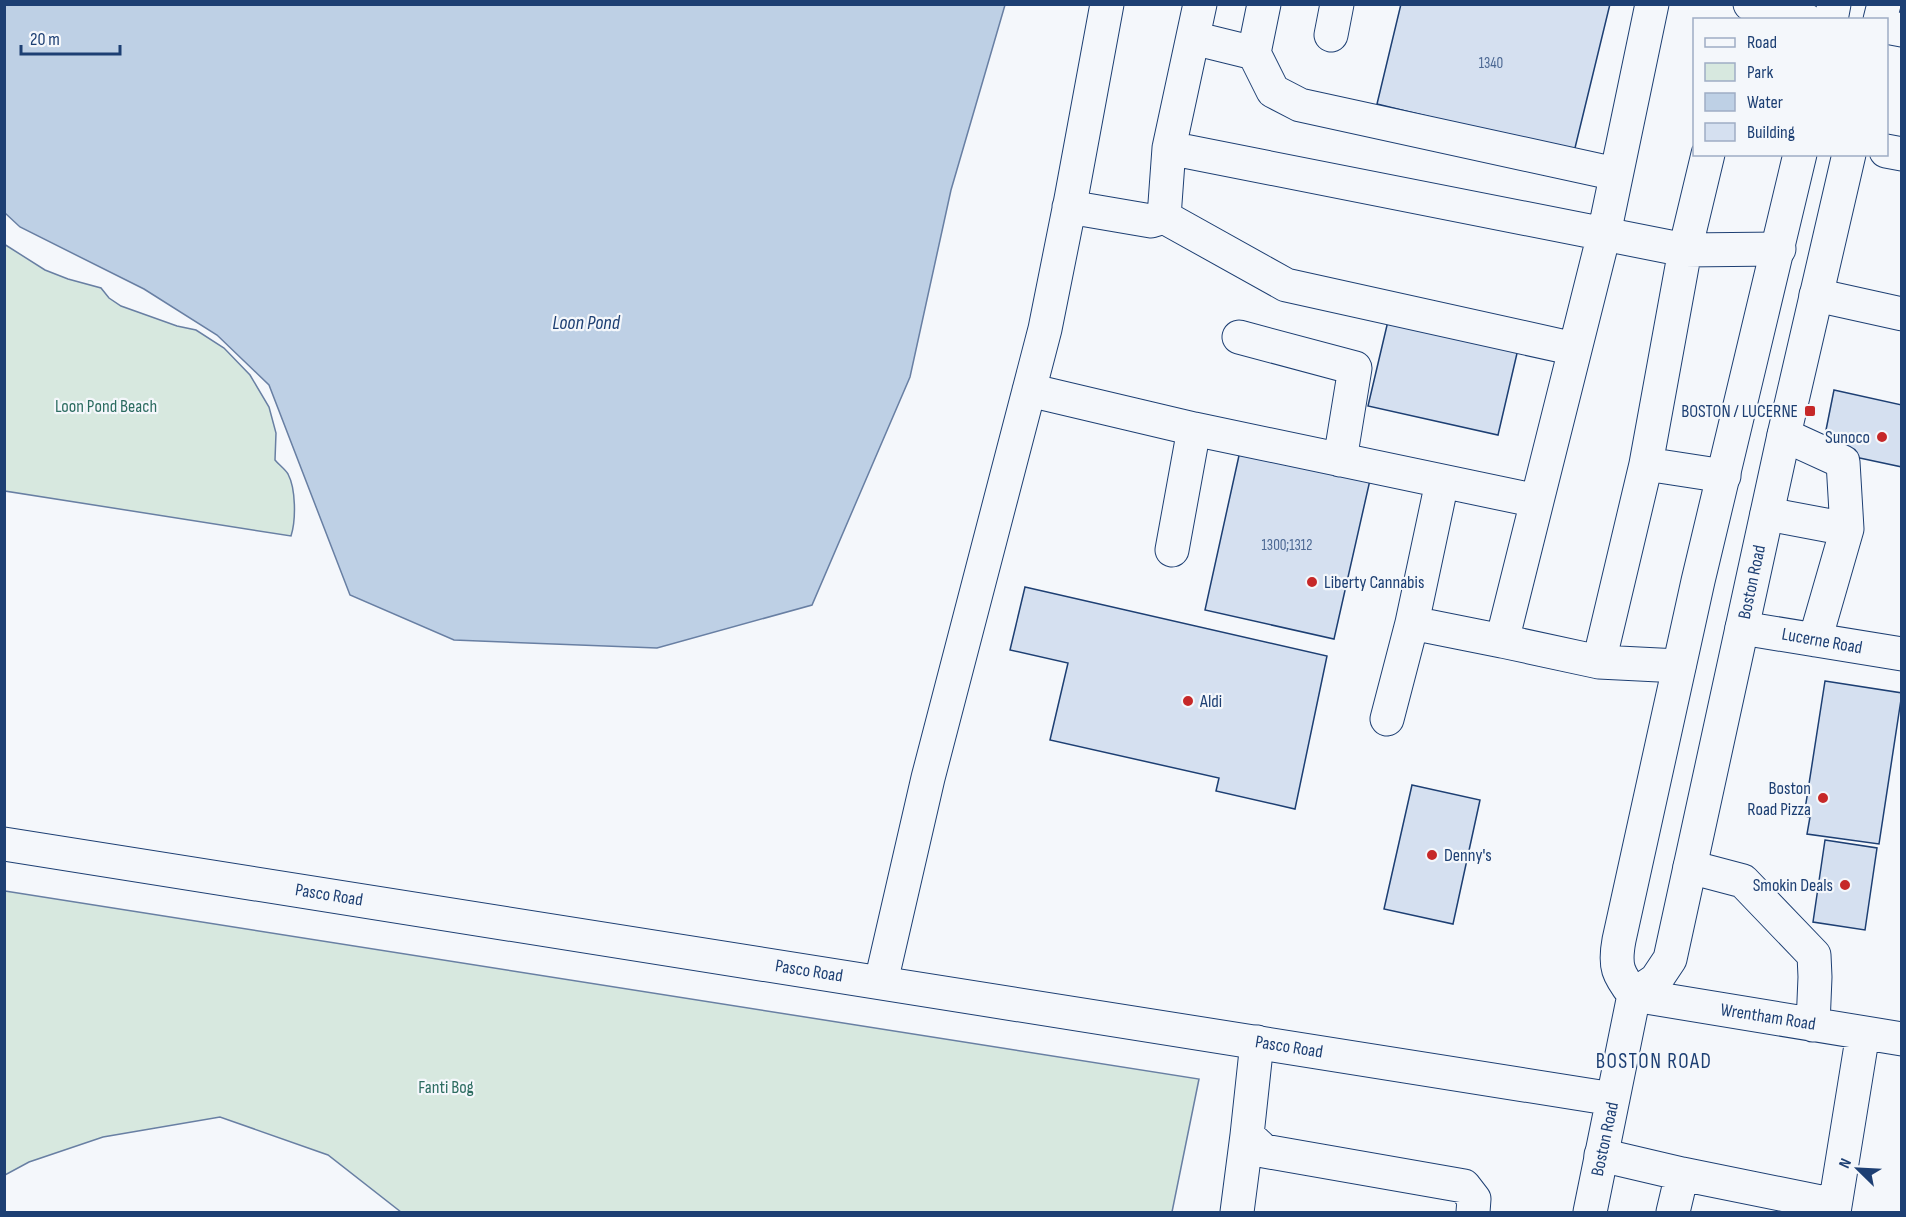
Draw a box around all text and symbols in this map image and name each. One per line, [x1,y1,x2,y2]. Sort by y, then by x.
scale bar [21,18,120,56]
legend [1693,18,1888,156]
text: 20 m [30,29,60,50]
text: Road [1747,32,1777,53]
house number: 1340 [1479,54,1503,73]
text: Park [1747,62,1773,83]
text: Water [1747,92,1783,113]
text: Building [1747,122,1795,143]
water label: Loon Pond [552,311,621,335]
park label: Loon Pond Beach [55,396,157,417]
place label: BOSTON / LUCERNE [1681,401,1798,422]
marker: BOSTON / LUCERNE [1803,404,1817,418]
place label: Sunoco [1825,427,1870,448]
marker: Sunoco [1875,430,1889,444]
house number: 1300;1312 [1262,536,1312,555]
street label: Boston Road [1734,543,1770,621]
place label: Liberty Cannabis [1324,572,1424,593]
marker: Liberty Cannabis [1305,575,1319,589]
street label: Lucerne Road [1780,624,1864,658]
place label: Aldi [1199,691,1222,712]
marker: Aldi [1181,694,1195,708]
place label: Boston Road Pizza [1747,778,1811,820]
marker: Boston Road Pizza [1816,791,1830,805]
place label: Denny's [1444,845,1492,866]
marker: Denny's [1425,848,1439,862]
place label: Smokin Deals [1753,875,1833,896]
marker: Smokin Deals [1838,878,1852,892]
street label: Pasco Road [294,879,364,911]
street label: Pasco Road [774,955,844,987]
street label: Wrentham Road [1719,999,1817,1035]
street label: Pasco Road [1254,1031,1324,1063]
district label: BOSTON ROAD [1596,1049,1712,1074]
park label: Fanti Bog [418,1077,474,1098]
street label: Boston Road [1587,1100,1623,1178]
north arrow [1828,1139,1888,1199]
text: N [1835,1156,1856,1171]

